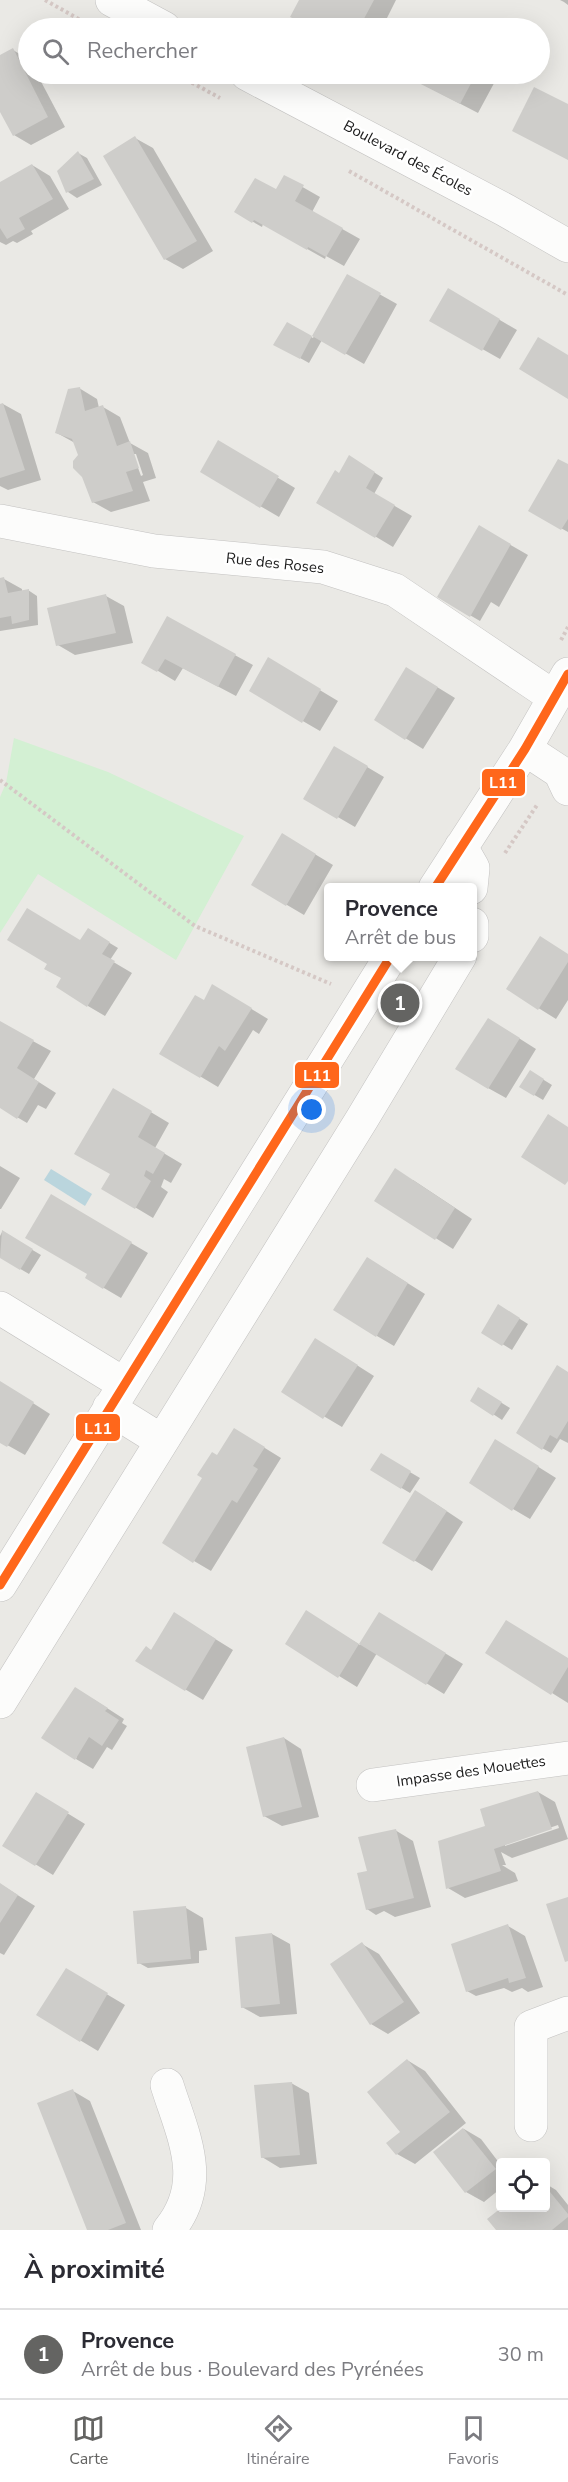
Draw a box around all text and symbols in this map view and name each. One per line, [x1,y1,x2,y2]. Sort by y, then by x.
search box [18,18,550,84]
icon: search [39,35,72,68]
text: Rechercher [87,36,198,66]
street label: Boulevard des Écoles [340,115,476,201]
street label: Rue des Roses [225,548,325,578]
line badge: L11 [481,768,526,797]
text: L11 [489,772,517,794]
popup [324,883,477,961]
text: Provence [345,894,438,924]
text: Arrêt de bus [345,924,456,951]
pin: 1 [380,980,420,1026]
line badge: L11 [294,1061,340,1089]
text: L11 [303,1065,331,1087]
your location [297,1095,326,1124]
line badge: L11 [75,1413,121,1442]
text: L11 [84,1418,112,1440]
street label: Impasse des Mouettes [395,1751,547,1791]
map controls [496,2158,550,2212]
button: locate [496,2158,550,2212]
text: À proximité [24,2252,165,2287]
text: Provence [81,2326,174,2356]
text: 1 [38,2341,50,2368]
text: 30 m [498,2341,544,2368]
text: Arrêt de bus · Boulevard des Pyrénées [81,2356,424,2383]
tab: Carte [69,2412,108,2470]
tab: Itinéraire [247,2412,310,2470]
tab: Favoris [448,2412,499,2470]

